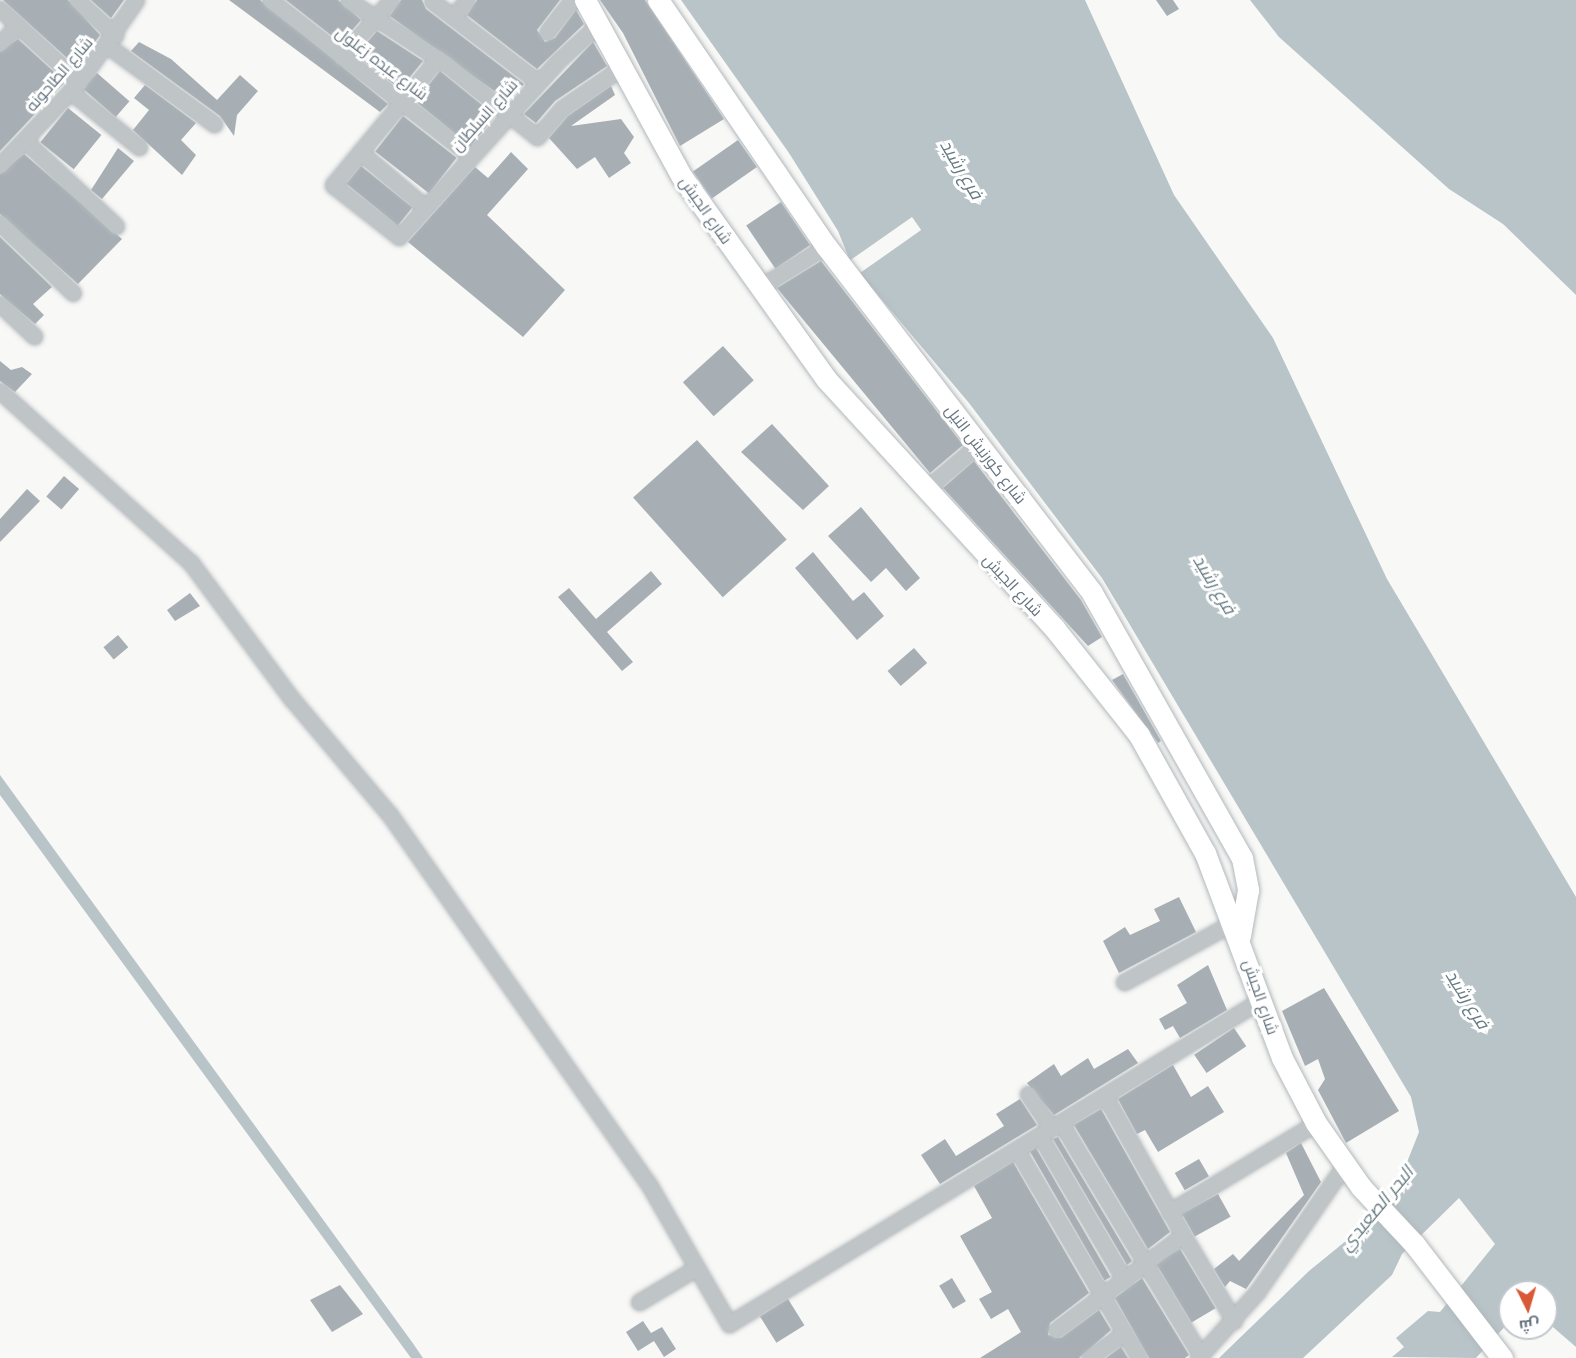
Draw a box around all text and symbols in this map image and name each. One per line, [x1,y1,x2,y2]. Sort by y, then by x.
street label: شارع عبده زغلول [332,22,432,104]
street label: شارع الطاحونه [22,33,96,115]
street label: شارع السلطان [447,75,521,155]
water label: فرع رشيد [936,135,988,203]
street label: شارع الجيش [676,172,736,248]
street label: شارع كورنيش النيل [941,400,1031,508]
street label: شارع الجيش [979,550,1047,620]
water label: فرع رشيد [1189,550,1241,618]
street label: شارع الجيش [1239,957,1283,1037]
water label: فرع رشيد [1441,966,1495,1032]
water label: البحر الصعيدي [1334,1161,1418,1255]
north arrow [1498,1280,1558,1340]
text: ش [1518,1314,1541,1338]

